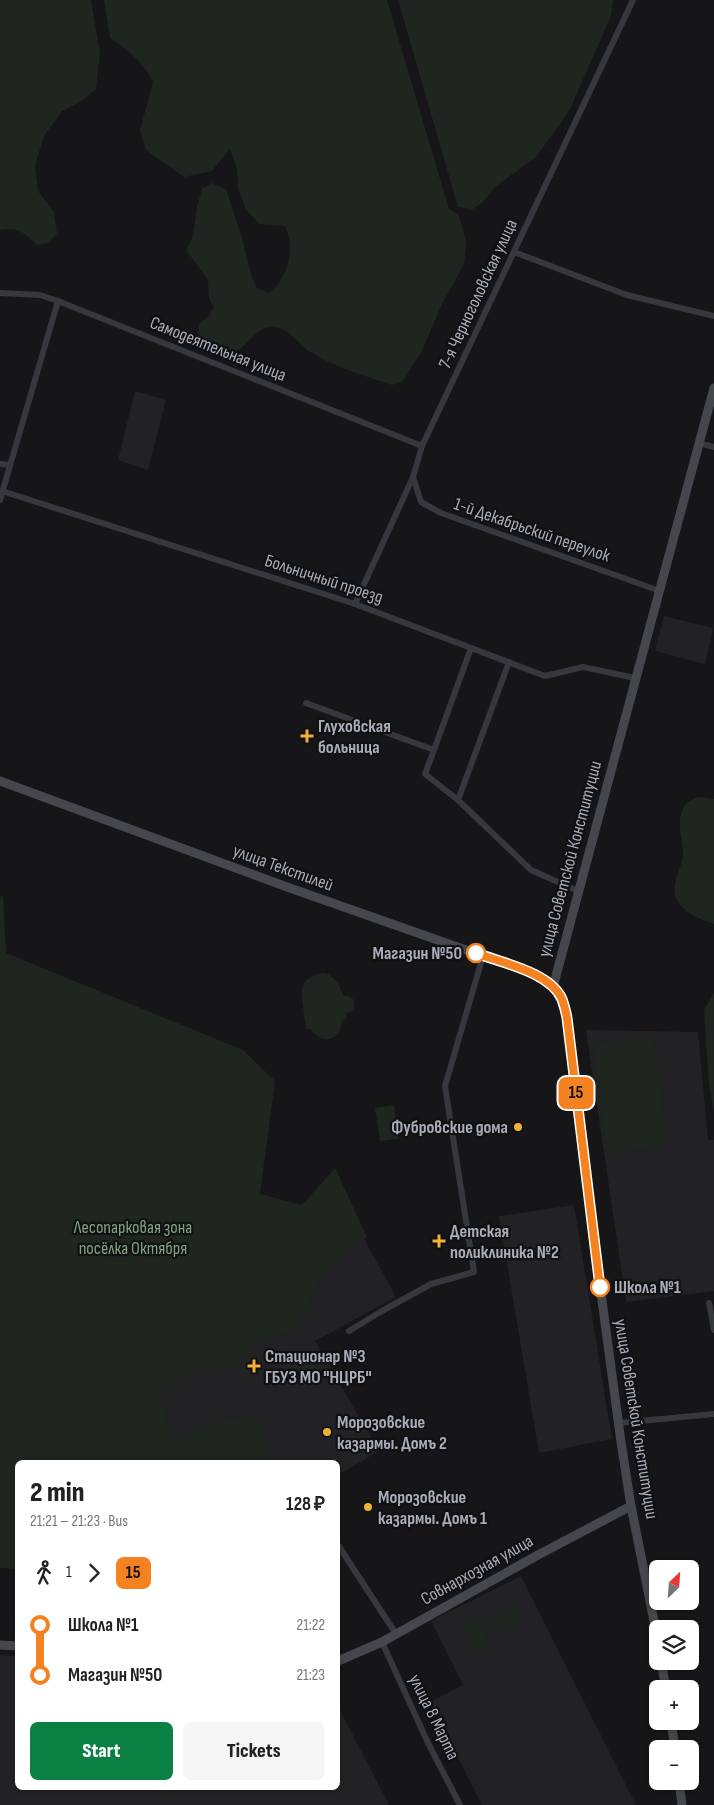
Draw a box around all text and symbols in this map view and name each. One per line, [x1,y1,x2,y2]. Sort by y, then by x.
street label: 7-я Черноголовская улица [434,216,522,372]
street label: Самодеятельная улица [147,312,289,386]
street label: 1-й Декабрьский переулок [451,493,613,567]
street label: Больничный проезд [262,550,386,608]
place label: Глуховская больница [318,716,391,758]
marker: Глуховская больница [300,729,314,743]
street label: улица Советской Конституции [534,759,606,959]
street label: улица Текстилей [230,840,336,896]
place label: Магазин №50 [373,943,462,964]
marker: Магазин №50 [466,943,486,963]
line badge: 15 [554,1077,598,1109]
text: 15 [569,1082,584,1103]
place label: Фубровские дома [391,1117,508,1138]
marker: Фубровские дома [512,1121,524,1133]
park label: Лесопарковая зона посёлка Октября [73,1217,192,1259]
place label: Детская поликлиника №2 [450,1221,559,1263]
marker: Детская поликлиника №2 [432,1234,446,1248]
marker: Школа №1 [590,1277,610,1297]
place label: Школа №1 [614,1277,681,1298]
street label: улица Советской Конституции [610,1317,662,1521]
place label: Стационар №3 ГБУЗ МО "НЦРБ" [265,1346,372,1388]
marker: Стационар №3 ГБУЗ МО "НЦРБ" [247,1359,261,1373]
place label: Морозовские казармы. Домъ 2 [337,1412,447,1454]
marker: Морозовские казармы. Домъ 2 [321,1426,333,1438]
text: 2 min [30,1476,84,1509]
place label: Морозовские казармы. Домъ 1 [378,1487,487,1529]
text: 128 ₽ [286,1493,325,1516]
marker: Морозовские казармы. Домъ 1 [362,1501,374,1513]
text: 21:21 – 21:23 · Bus [30,1512,128,1531]
street label: Совнархозная улица [417,1530,537,1610]
icon: walk [30,1559,58,1587]
icon: forward [80,1559,108,1587]
north arrow [649,1560,699,1610]
map controls [649,1560,699,1790]
text: 15 [126,1562,141,1583]
text: 1 [66,1563,72,1582]
text: Школа №1 [68,1614,139,1637]
text: 21:22 [297,1616,325,1635]
button: layers [649,1620,699,1670]
text: Магазин №50 [68,1664,162,1687]
text: 21:23 [296,1666,325,1685]
street label: улица 8 Марта [404,1671,464,1763]
button: + [649,1680,699,1730]
button: Start [30,1722,173,1780]
button: Tickets [183,1722,325,1780]
button: − [649,1740,699,1790]

